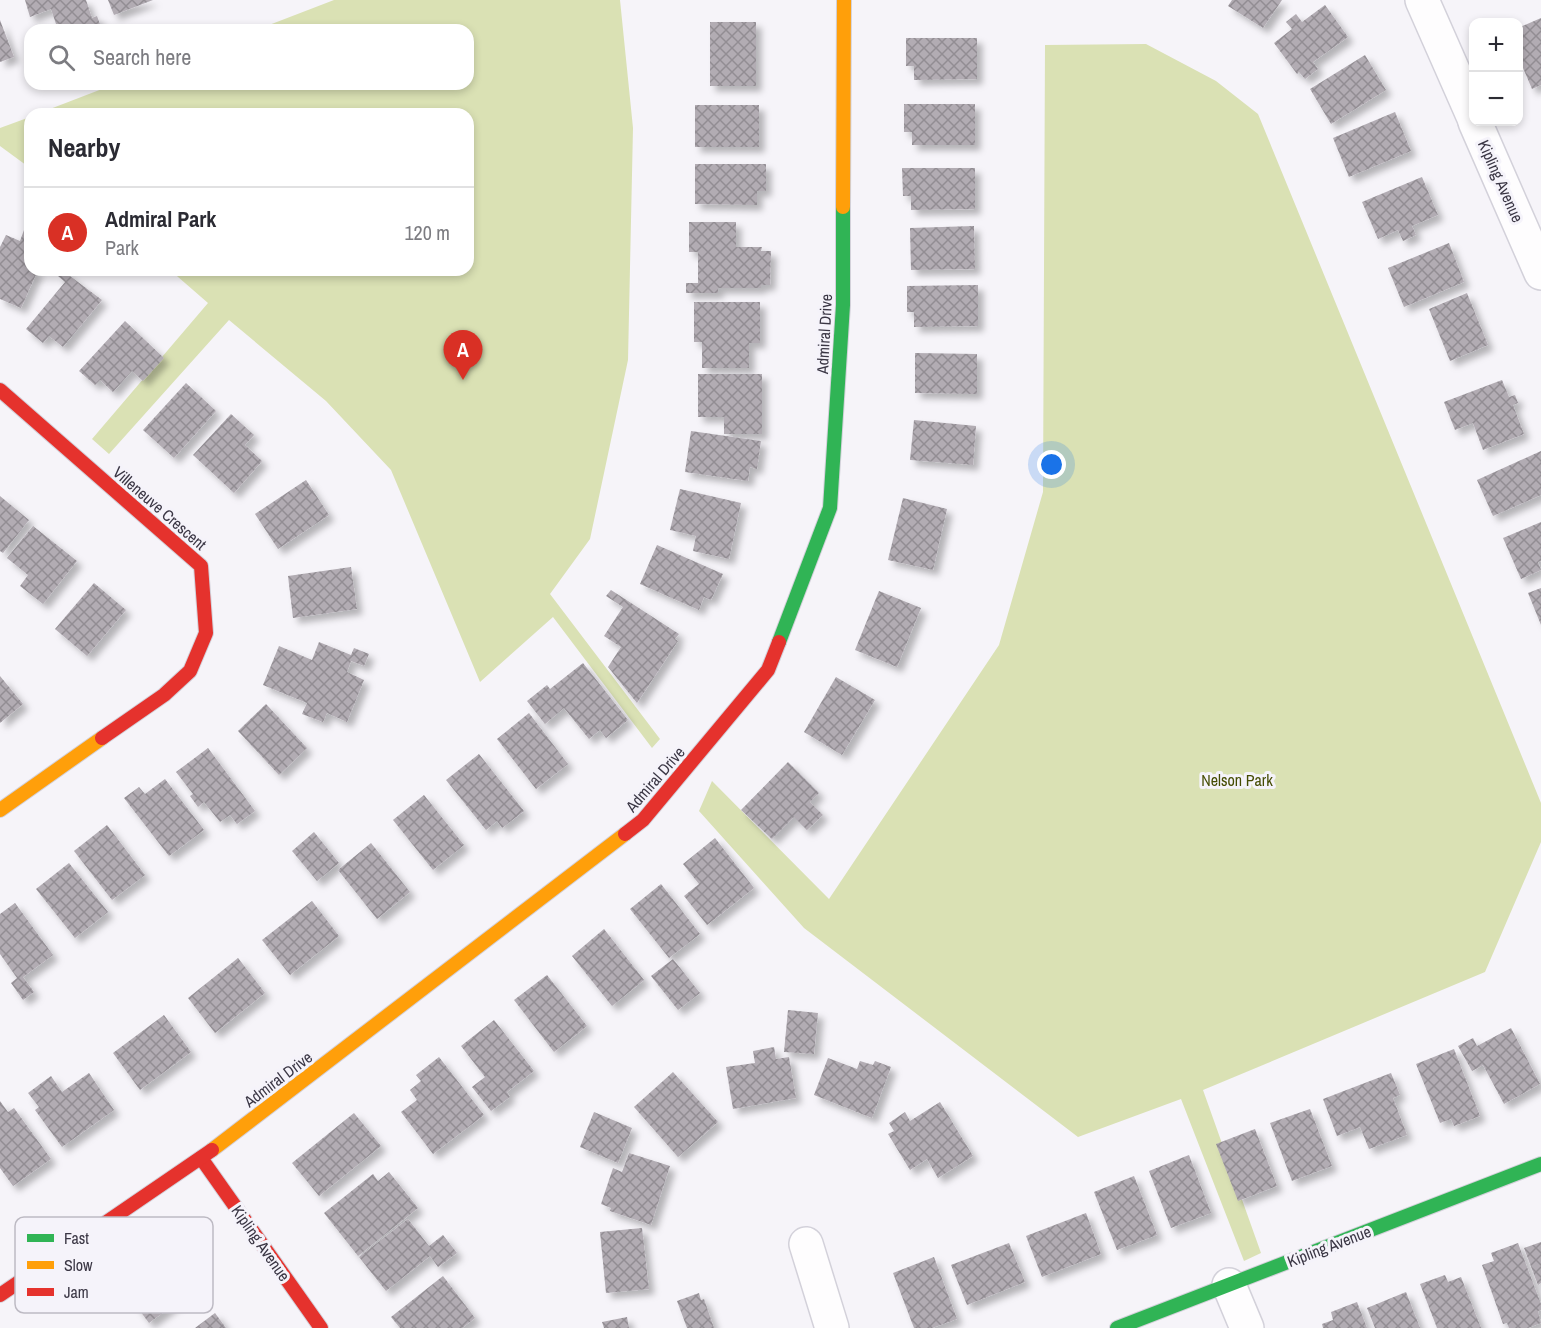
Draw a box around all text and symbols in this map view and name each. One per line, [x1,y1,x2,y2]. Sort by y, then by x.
map controls [1469,18,1523,126]
button: + [1469,18,1523,72]
search box [24,24,474,90]
icon: search [45,41,78,74]
text: Search here [93,42,191,72]
button: − [1469,72,1523,126]
text: Nearby [48,130,120,165]
street label: Kipling Avenue [1473,136,1529,226]
text: Admiral Park [105,204,216,234]
text: A [62,219,73,246]
text: 120 m [404,219,450,246]
text: Park [105,234,139,261]
street label: Admiral Drive [811,293,837,376]
pin: A [444,330,482,380]
your location [1037,450,1066,479]
street label: Villeneuve Crescent [109,461,212,555]
street label: Admiral Drive [620,742,690,817]
park label: Nelson Park [1201,769,1273,791]
street label: Admiral Drive [239,1046,317,1113]
street label: Kipling Avenue [227,1201,295,1285]
legend [15,1217,213,1313]
street label: Kipling Avenue [1284,1220,1374,1272]
text: Fast [64,1227,89,1249]
text: Slow [64,1254,93,1276]
text: Jam [64,1281,89,1303]

